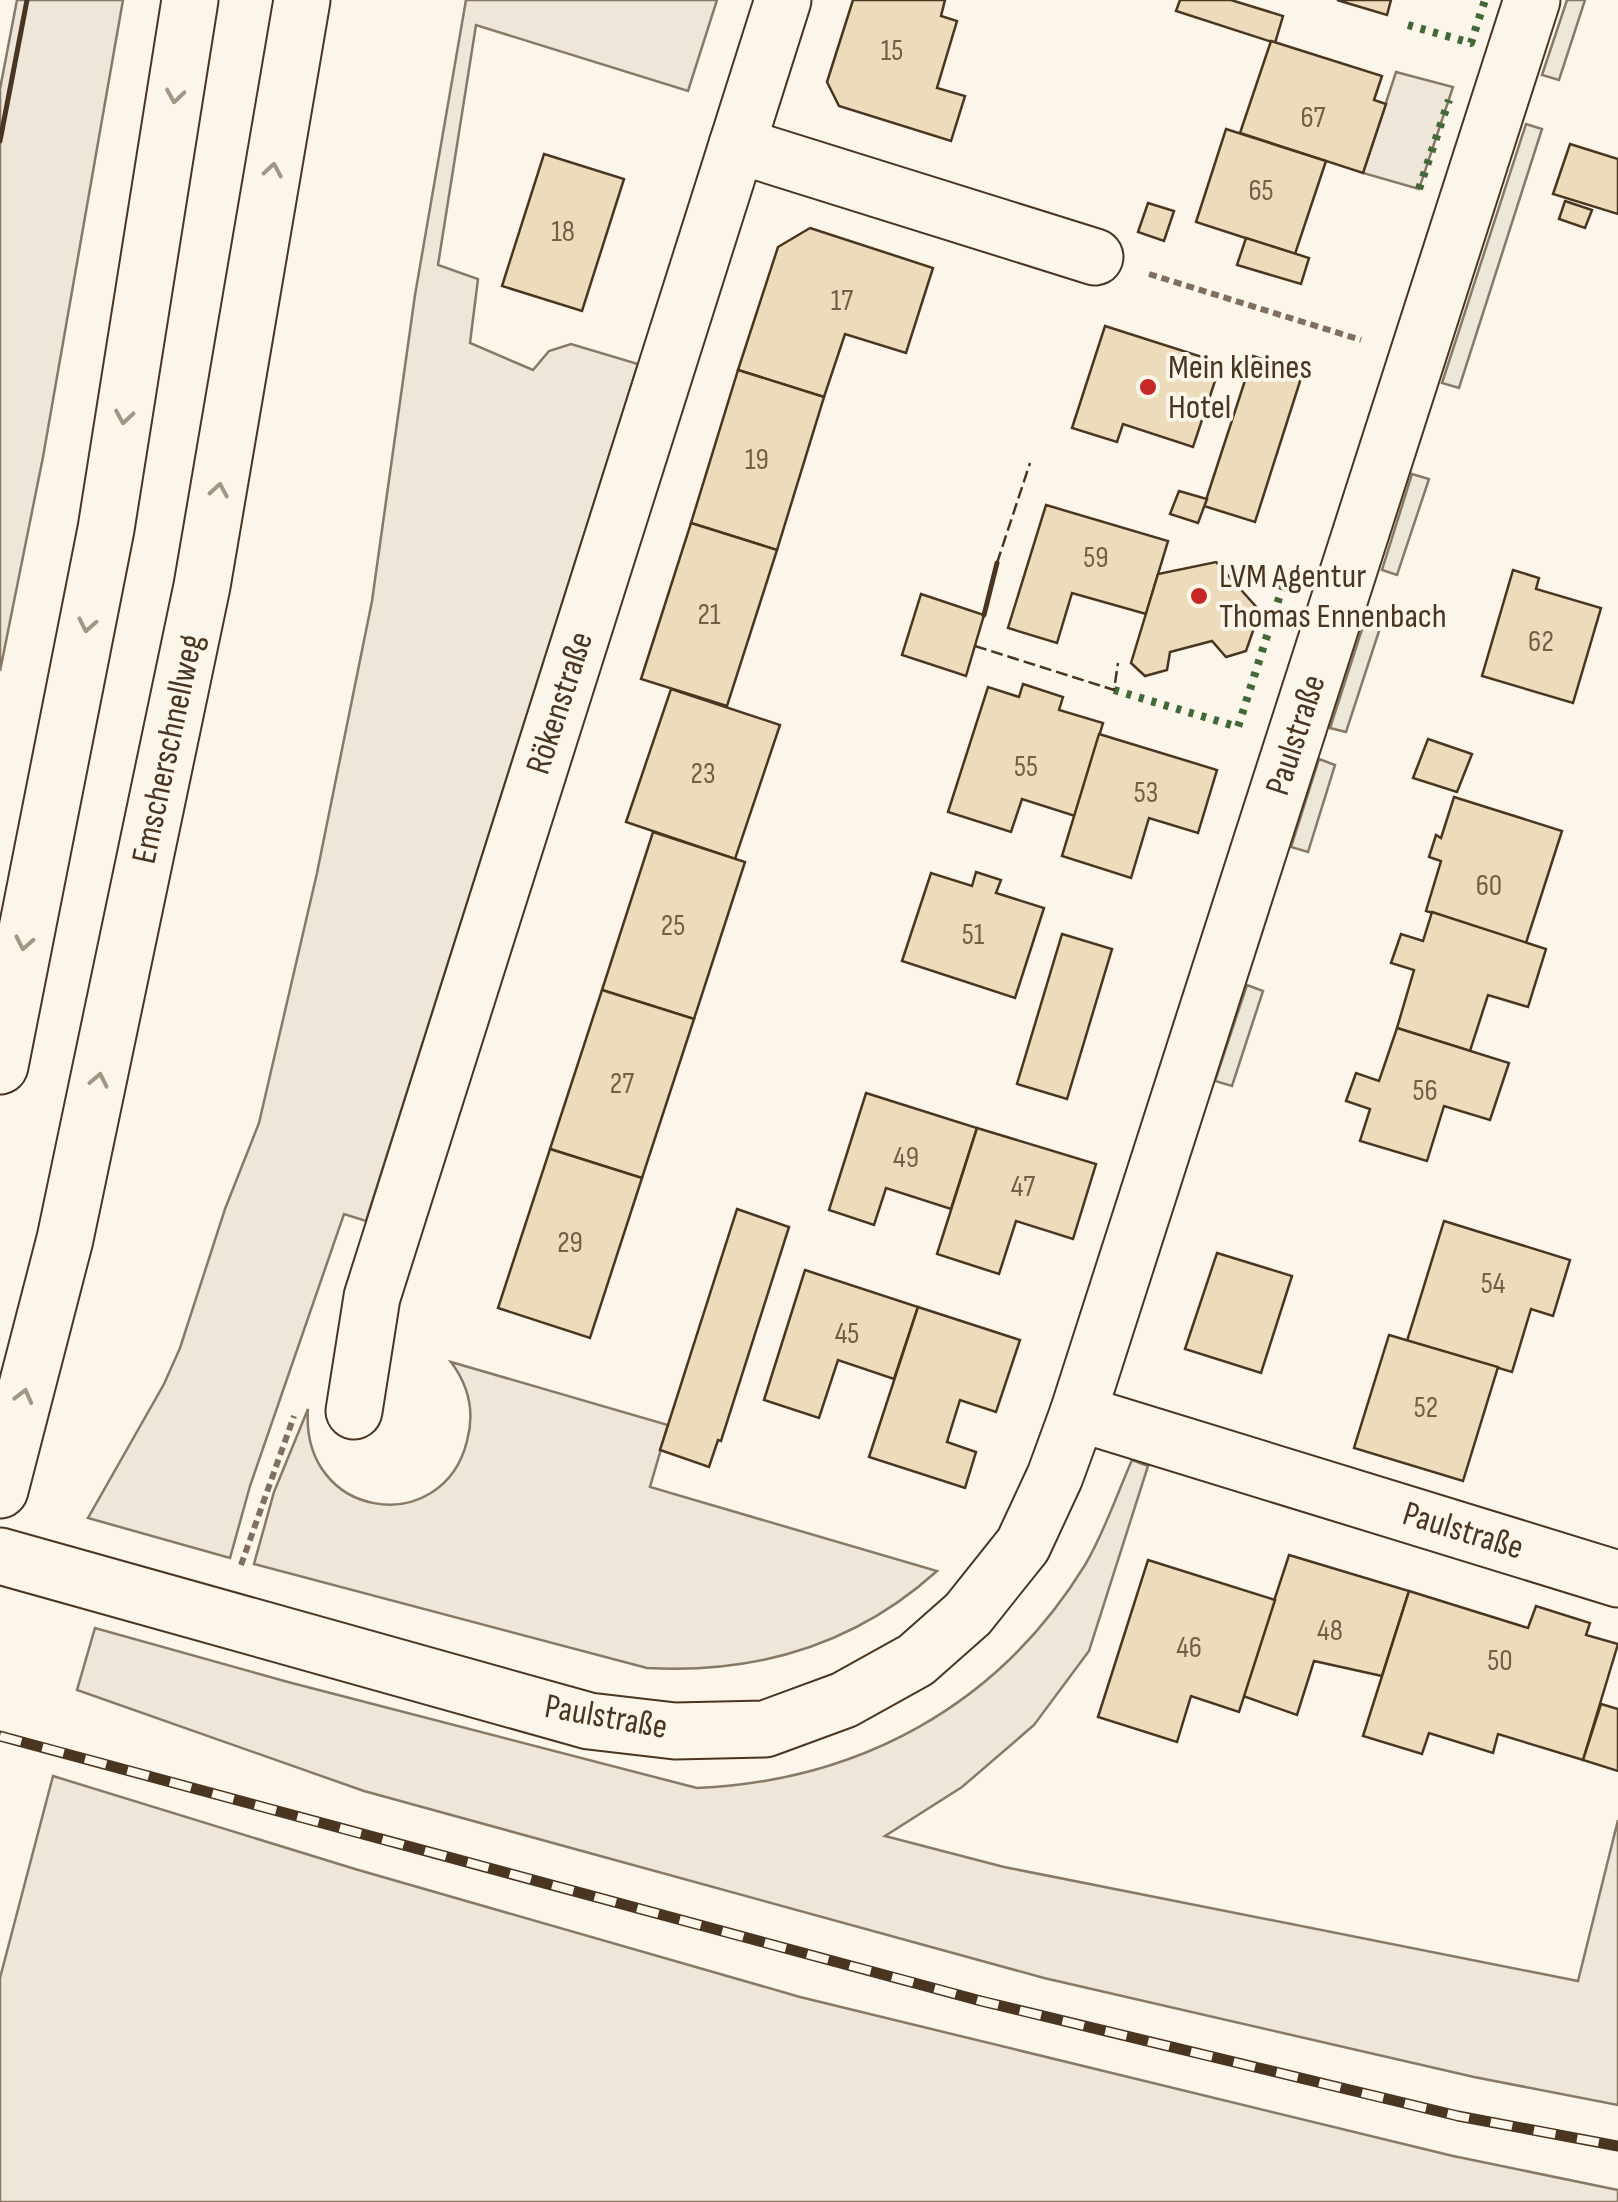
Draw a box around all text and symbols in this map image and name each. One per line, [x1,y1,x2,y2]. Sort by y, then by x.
house number: 15 [881,33,903,69]
one-way arrow [165,88,186,105]
house number: 67 [1300,100,1326,136]
one-way arrow [262,162,283,178]
house number: 65 [1248,173,1274,209]
house number: 18 [551,214,575,250]
house number: 17 [831,283,853,319]
place label: Mein kleines Hotel [1168,346,1312,429]
marker: Mein kleines Hotel [1137,376,1159,398]
one-way arrow [114,409,135,426]
house number: 19 [745,442,769,478]
one-way arrow [208,482,229,499]
house number: 59 [1083,540,1109,576]
place label: LVM Agentur Thomas Ennenbach [1219,555,1447,638]
marker: LVM Agentur Thomas Ennenbach [1188,585,1210,607]
house number: 21 [698,597,721,633]
one-way arrow [77,616,98,633]
house number: 62 [1528,624,1554,660]
street label: Rökenstraße [517,626,603,780]
street label: Emscherschnellweg [123,630,213,868]
street label: Paulstraße [1256,669,1336,801]
house number: 55 [1014,749,1038,785]
house number: 23 [691,756,716,792]
house number: 53 [1134,775,1158,811]
house number: 60 [1476,868,1502,904]
house number: 25 [661,908,685,944]
house number: 51 [962,917,985,953]
one-way arrow [15,935,36,952]
house number: 27 [610,1066,634,1102]
one-way arrow [87,1072,108,1089]
house number: 56 [1412,1073,1438,1109]
house number: 49 [893,1140,919,1176]
house number: 47 [1011,1169,1035,1205]
house number: 29 [557,1225,583,1261]
house number: 54 [1481,1266,1505,1302]
house number: 45 [835,1316,859,1352]
one-way arrow [13,1388,34,1405]
house number: 52 [1414,1390,1438,1426]
street label: Paulstraße [1397,1492,1529,1570]
house number: 48 [1317,1613,1343,1649]
house number: 46 [1176,1630,1202,1666]
house number: 50 [1487,1643,1513,1679]
street label: Paulstraße [541,1685,671,1749]

